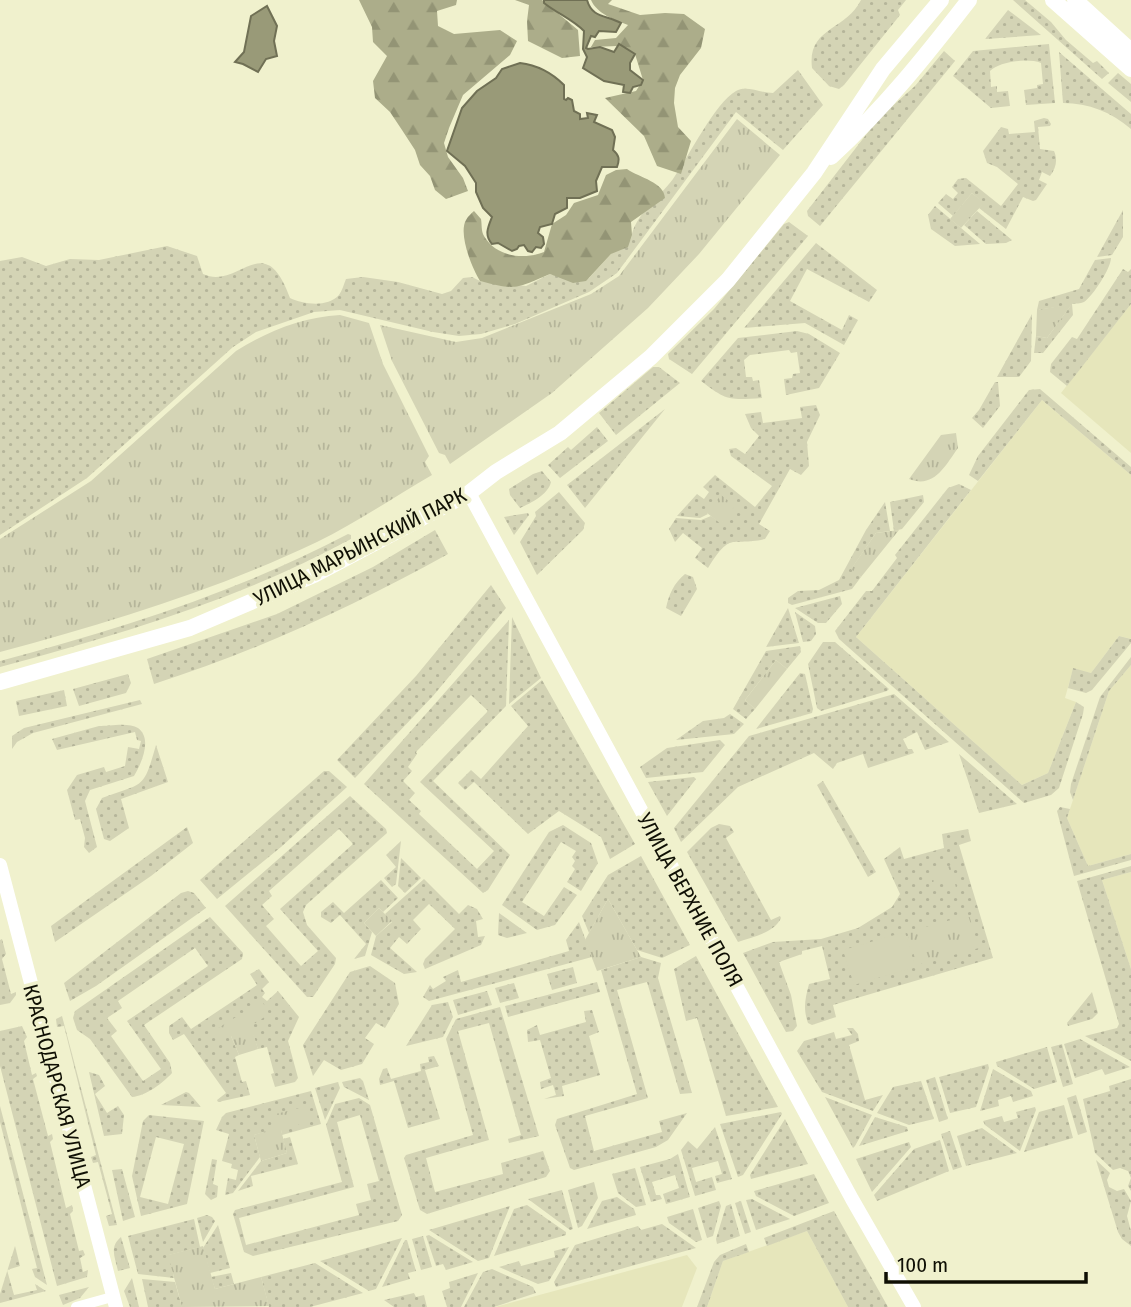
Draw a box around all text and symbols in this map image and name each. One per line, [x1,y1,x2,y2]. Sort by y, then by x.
street label: УЛИЦА МАРЬИНСКИЙ ПАРК [248,482,471,612]
street label: УЛИЦА ВЕРХНИЕ ПОЛЯ [631,808,749,992]
street label: КРАСНОДАРСКАЯ УЛИЦА [17,981,97,1191]
scale bar [886,1240,1086,1284]
text: 100 m [897,1252,948,1278]

